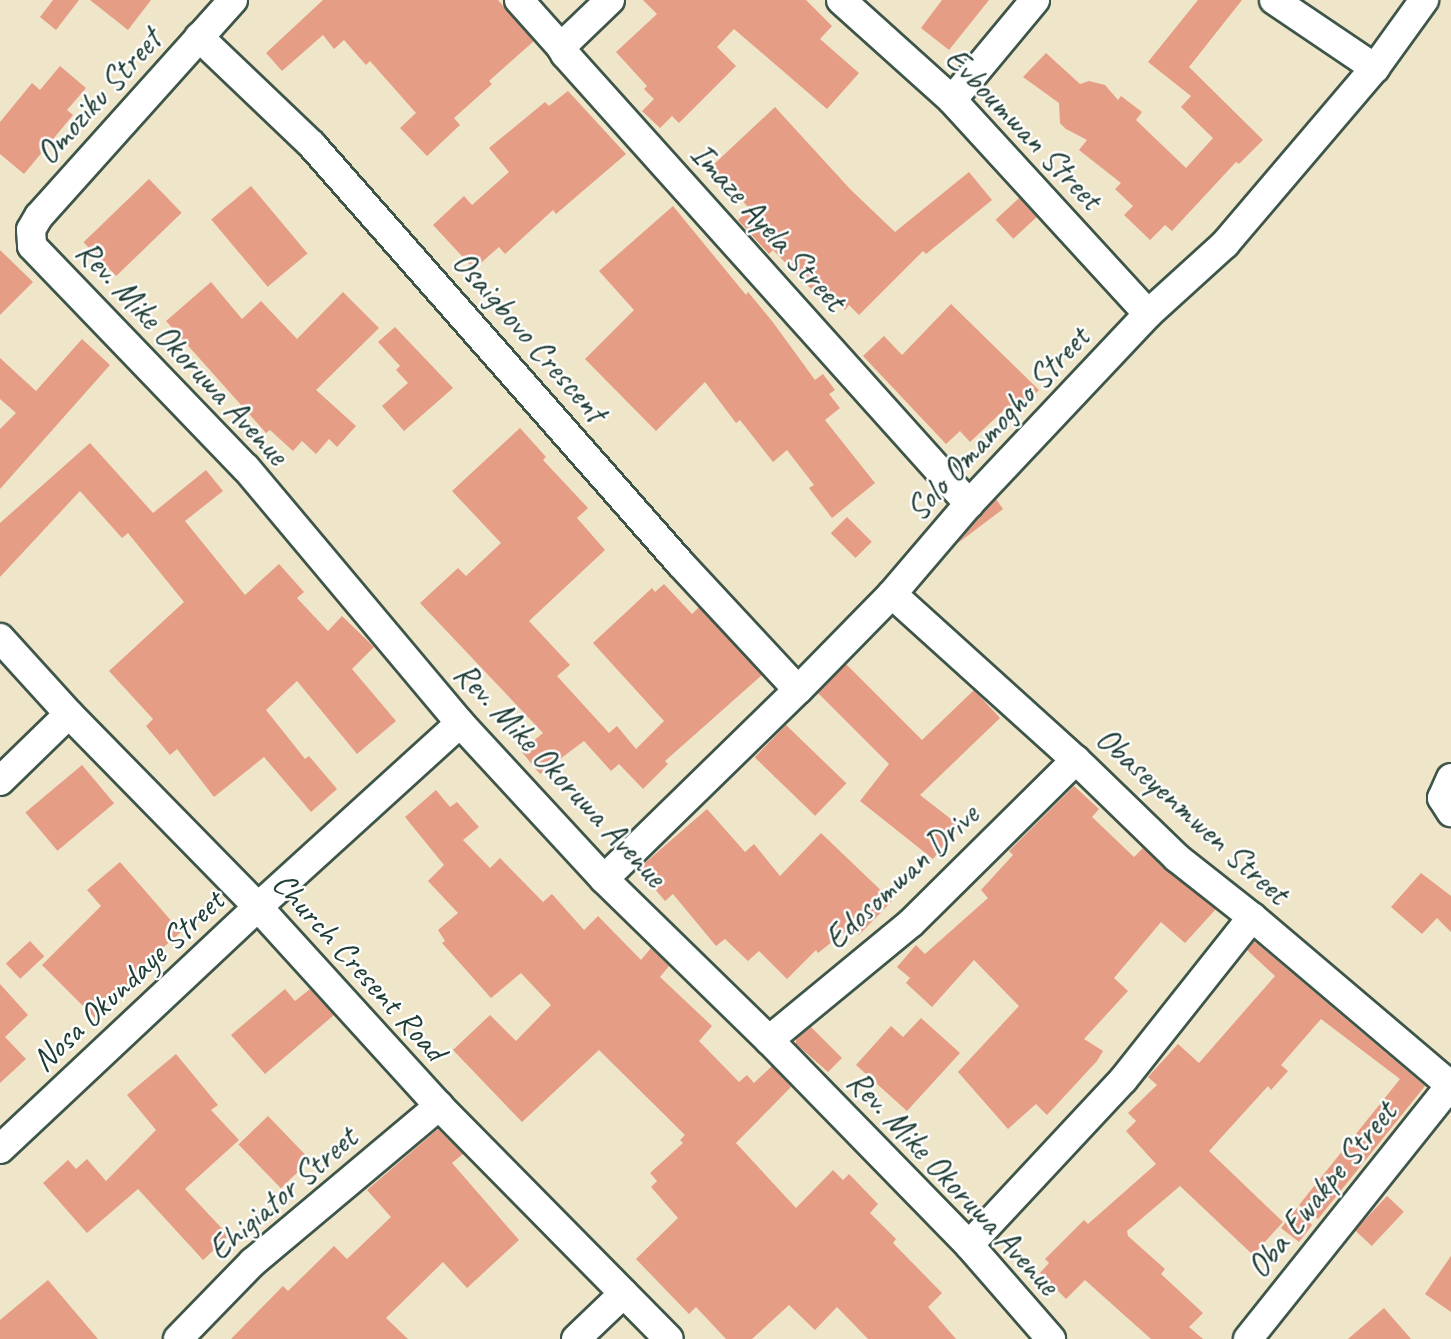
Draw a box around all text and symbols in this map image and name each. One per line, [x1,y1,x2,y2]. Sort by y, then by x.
street label: Omoziku Street [28,21,170,173]
street label: Evboumwan Street [936,40,1110,218]
street label: Imaze Ayela Street [682,135,854,319]
street label: Rev. Mike Okoruwa Avenue [67,232,297,474]
street label: Osaigbovo Crescent [444,243,614,431]
street label: Solo Omamogho Street [897,318,1099,530]
street label: Rev. Mike Okoruwa Avenue [445,654,675,896]
street label: Obaseyenmwen Street [1087,719,1297,913]
street label: Edosomwan Drive [817,796,987,958]
street label: Church Cresent Road [264,865,454,1069]
street label: Nosa Okundaye Street [24,882,232,1080]
street label: Rev. Mike Okoruwa Avenue [838,1062,1068,1304]
street label: Oba Ewakpe Street [1238,1093,1406,1287]
street label: Ehigiator Street [200,1118,366,1270]

